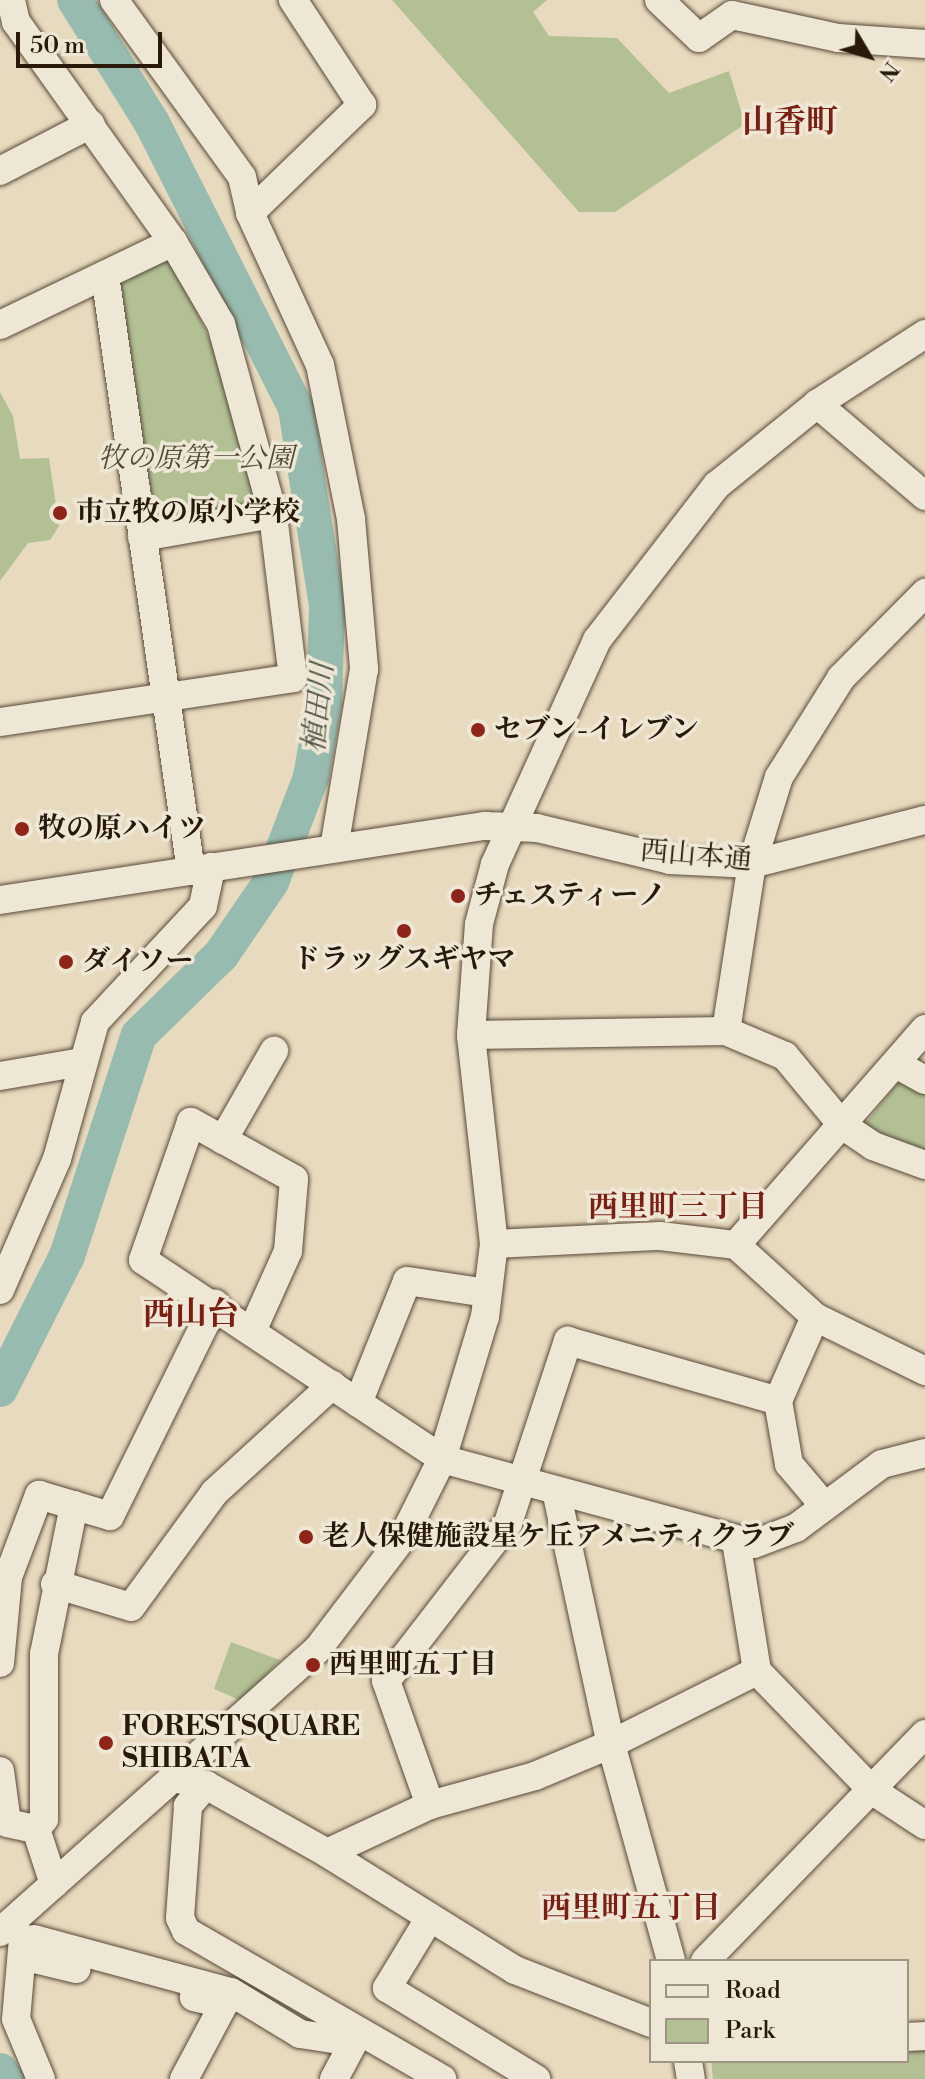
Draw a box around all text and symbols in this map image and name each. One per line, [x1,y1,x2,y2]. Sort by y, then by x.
scale bar [20,16,166,66]
north arrow [829,16,909,96]
text: 50 m [30,31,85,61]
text: N [872,56,904,86]
district label: 山香町 [742,103,838,141]
park label: 牧の原第一公園 [98,442,294,476]
place label: 市立牧の原小学校 [76,496,300,530]
marker: 市立牧の原小学校 [51,504,69,522]
water label: 植田川 [296,661,342,755]
place label: セブン-イレブン [494,713,701,747]
marker: セブン-イレブン [469,721,487,739]
place label: 牧の原ハイツ [38,812,206,846]
marker: 牧の原ハイツ [13,820,31,838]
street label: 西山本通 [639,834,753,878]
place label: チェスティーノ [474,879,670,913]
marker: チェスティーノ [449,887,467,905]
marker: ドラッグスギヤマ [395,922,413,940]
place label: ドラッグスギヤマ [292,943,516,977]
place label: ダイソー [82,945,194,979]
marker: ダイソー [57,953,75,971]
district label: 西里町三丁目 [588,1189,768,1225]
district label: 西山台 [143,1295,239,1333]
place label: 老人保健施設星ケ丘アメニティクラブ [322,1520,798,1554]
marker: 老人保健施設星ケ丘アメニティクラブ [297,1528,315,1546]
place label: 西里町五丁目 [329,1648,497,1682]
marker: 西里町五丁目 [304,1656,322,1674]
place label: FORESTSQUARE SHIBATA [122,1710,360,1776]
marker: FORESTSQUARE SHIBATA [97,1734,115,1752]
district label: 西里町五丁目 [541,1890,721,1926]
legend [649,1959,909,2063]
text: Road [725,1976,781,2006]
text: Park [725,2016,775,2046]

